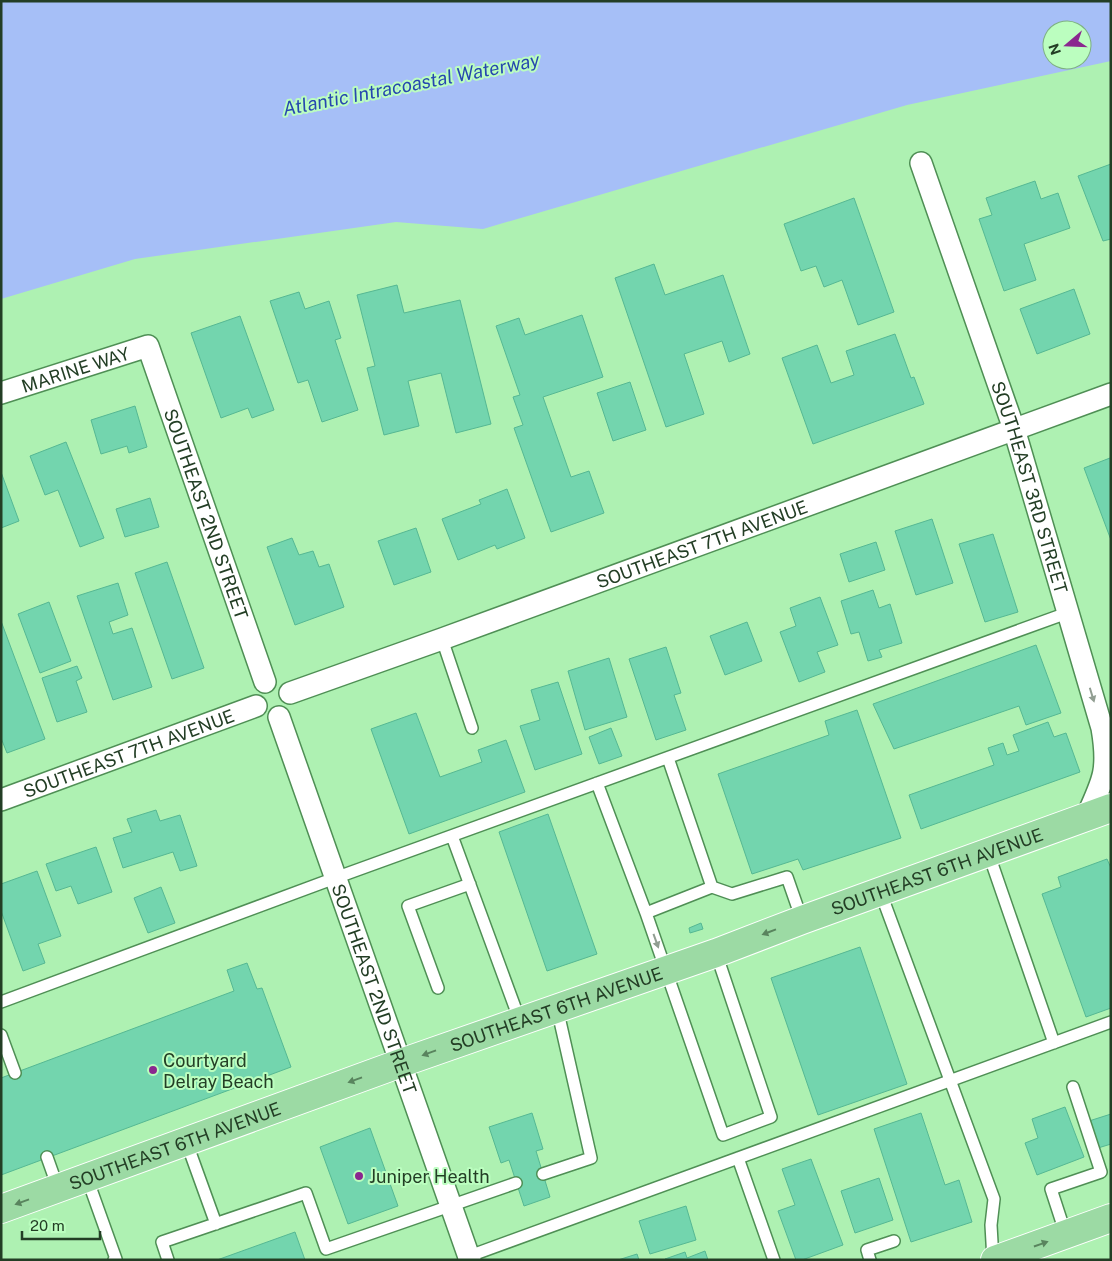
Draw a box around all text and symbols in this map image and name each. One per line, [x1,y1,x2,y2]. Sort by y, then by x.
north arrow [1042,20,1092,70]
text: N [1045,41,1064,57]
water label: Atlantic Intracoastal Waterway [281,48,541,120]
street label: MARINE WAY [19,342,132,396]
street label: SOUTHEAST 3RD STREET [988,378,1072,596]
street label: SOUTHEAST 2ND STREET [160,406,253,622]
street label: SOUTHEAST 7TH AVENUE [593,496,810,592]
one-way arrow [1089,688,1097,703]
street label: SOUTHEAST 7TH AVENUE [20,704,237,801]
street label: SOUTHEAST 6TH AVENUE [828,823,1046,919]
street label: SOUTHEAST 2ND STREET [328,881,421,1097]
one-way arrow [761,928,776,936]
one-way arrow [652,934,660,949]
street label: SOUTHEAST 6TH AVENUE [447,962,665,1056]
place label: Courtyard Delray Beach [163,1050,274,1092]
one-way arrow [421,1050,436,1058]
marker: Courtyard Delray Beach [147,1064,159,1076]
one-way arrow [348,1077,363,1084]
street label: SOUTHEAST 6TH AVENUE [66,1097,283,1194]
place label: Juniper Health [369,1166,490,1187]
marker: Juniper Health [353,1170,365,1182]
one-way arrow [14,1198,29,1206]
scale bar [22,1208,100,1240]
text: 20 m [30,1217,65,1234]
one-way arrow [1033,1240,1048,1247]

